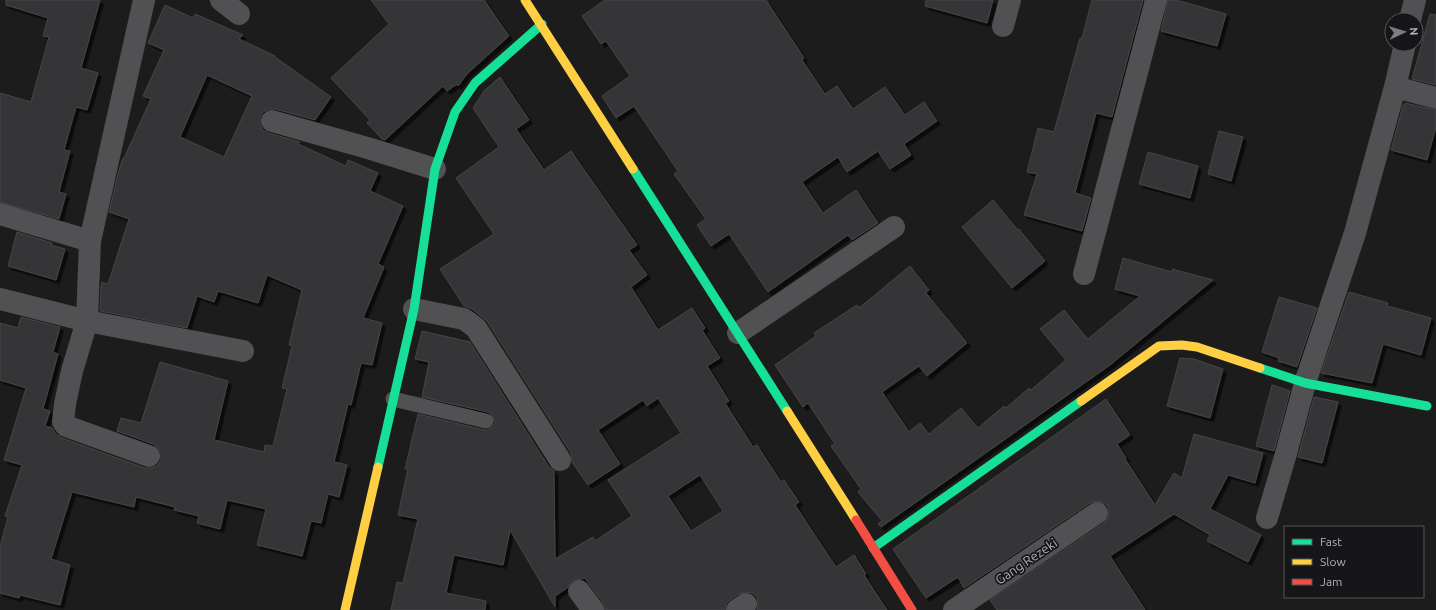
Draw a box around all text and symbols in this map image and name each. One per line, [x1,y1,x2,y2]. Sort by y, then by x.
north arrow [1384,12,1424,52]
text: N [1408,27,1420,36]
legend [1284,526,1424,598]
street label: Gang Rezeki [993,535,1059,587]
text: Fast [1320,535,1342,548]
text: Slow [1320,555,1346,568]
text: Jam [1320,575,1342,588]

